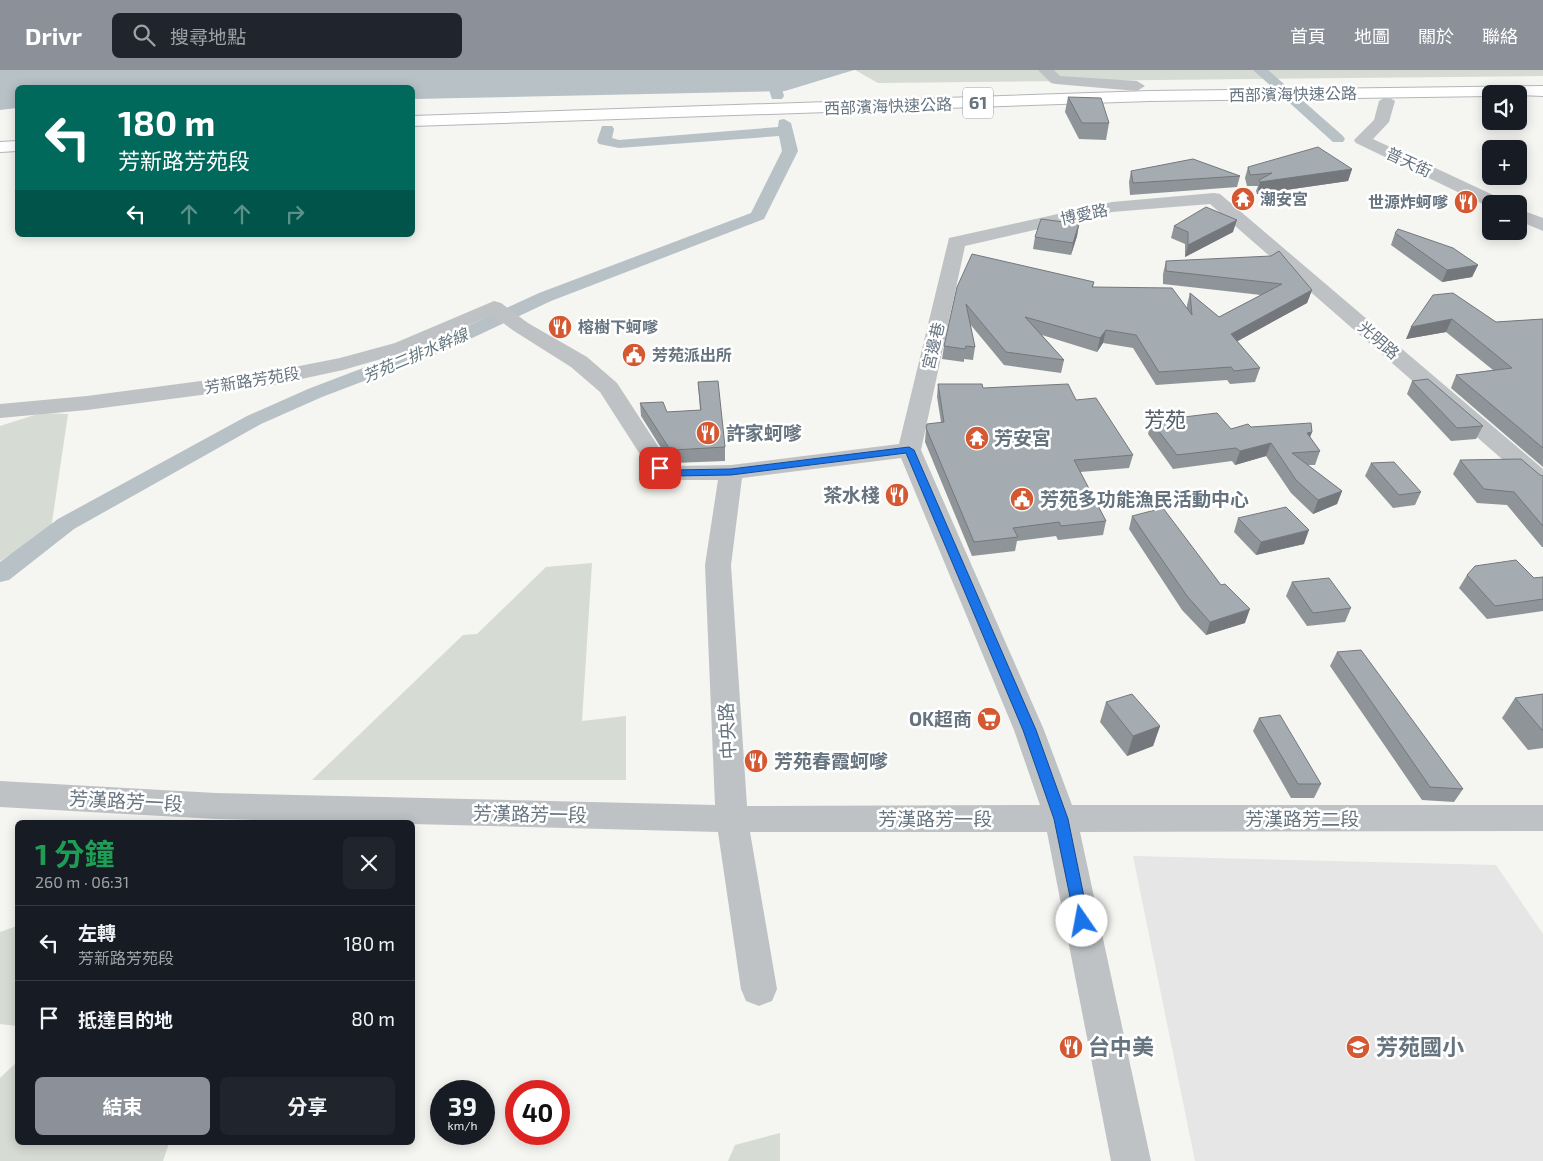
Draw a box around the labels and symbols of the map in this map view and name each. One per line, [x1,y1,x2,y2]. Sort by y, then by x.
street label: 西部濱海快速公路 [1229,83,1357,104]
road number: 61 [963,87,993,118]
street label: 西部濱海快速公路 [824,94,952,117]
street label: 普天街 [1383,143,1435,180]
temple icon: 潮安宮 [1230,186,1256,212]
place label: 潮安宮 [1260,189,1308,208]
restaurant icon: 世源炸蚵嗲 [1453,189,1479,215]
place label: 世源炸蚵嗲 [1368,192,1448,211]
street label: 博愛路 [1058,199,1109,228]
restaurant icon: 榕樹下蚵嗲 [547,314,573,340]
place label: 榕樹下蚵嗲 [578,317,658,336]
street label: 光明路 [1355,317,1404,363]
street label: 宮邊巷 [918,320,947,371]
water label: 芳苑二排水幹線 [360,323,472,385]
public building icon: 芳苑派出所 [621,342,647,368]
place label: 芳苑派出所 [652,345,732,364]
street label: 芳新路芳苑段 [203,363,301,396]
district label: 芳苑 [1144,406,1186,431]
restaurant icon: 許家蚵嗲 [695,420,721,446]
place label: 許家蚵嗲 [726,421,802,444]
temple icon: 芳安宮 [964,425,990,451]
place label: 芳安宮 [994,426,1051,449]
pin [639,447,681,489]
restaurant icon: 茶水棧 [884,482,910,508]
place label: 茶水棧 [823,483,880,506]
public building icon: 芳苑多功能漁民活動中心 [1009,486,1035,512]
place label: 芳苑多功能漁民活動中心 [1040,487,1249,510]
street label: 中央路 [714,702,739,760]
supermarket icon: OK超商 [976,706,1002,732]
place label: OK超商 [909,707,972,730]
restaurant icon: 芳苑春霞蚵嗲 [743,748,769,774]
place label: 芳苑春霞蚵嗲 [774,749,888,772]
street label: 芳漢路芳一段 [68,786,184,815]
street label: 芳漢路芳一段 [473,801,587,826]
street label: 芳漢路芳一段 [878,807,992,830]
street label: 芳漢路芳二段 [1245,807,1359,830]
position arrow [1055,894,1107,946]
place label: 台中美 [1088,1033,1154,1059]
place label: 芳苑國小 [1376,1033,1464,1059]
restaurant icon: 台中美 [1058,1034,1084,1060]
school or university icon: 芳苑國小 [1345,1034,1371,1060]
speed limit sign: 40 [505,1080,570,1145]

